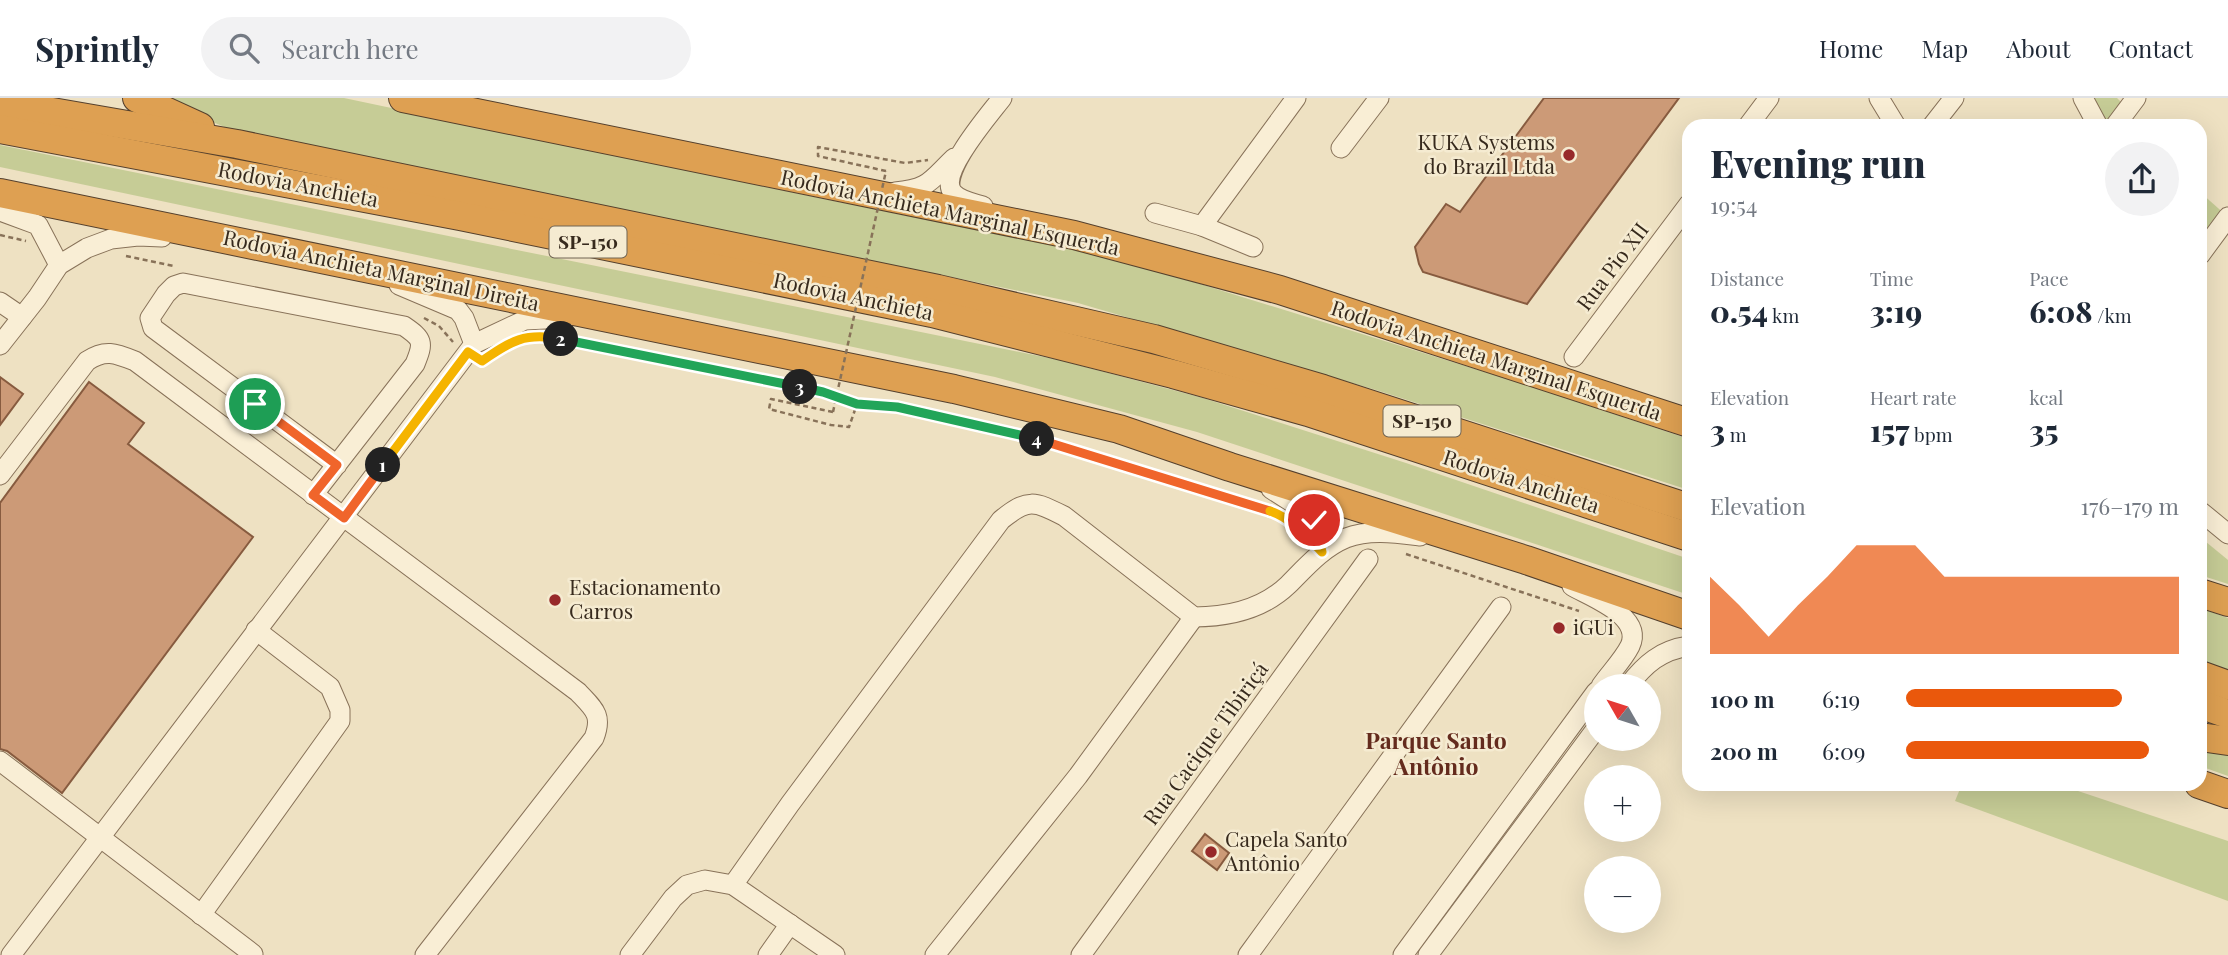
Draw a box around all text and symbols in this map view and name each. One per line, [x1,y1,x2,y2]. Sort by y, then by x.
search box [201,17,691,80]
text: Sprintly [35,26,159,70]
icon: search [225,29,263,67]
text: Search here [281,31,419,66]
text: Home [1819,32,1883,64]
text: Map [1921,32,1968,64]
text: About [2006,32,2070,64]
text: Contact [2108,32,2193,64]
place label: KUKA Systems do Brazil Ltda [1417,127,1556,179]
text: Evening run [1710,137,1926,188]
button: share [2105,142,2179,216]
marker: KUKA Systems do Brazil Ltda [1561,147,1577,163]
street label: Rodovia Anchieta [216,154,381,212]
street label: Rodovia Anchieta Marginal Esquerda [778,161,1123,261]
text: 19:54 [1710,189,1757,220]
street label: Rua Pio XII [1569,216,1654,316]
street label: Rodovia Anchieta Marginal Direita [221,222,542,316]
road number: SP-150 [550,226,626,258]
street label: Rodovia Anchieta [771,264,936,326]
text: Distance [1710,265,1784,291]
text: Time [1870,265,1914,291]
text: Pace [2029,265,2069,291]
text: 0.54 [1710,291,1768,331]
text: 3:19 [1870,291,1922,331]
text: 6:08 [2029,291,2093,331]
street label: Rodovia Anchieta Marginal Esquerda [1328,292,1666,426]
text: km [1768,302,1799,328]
text: /km [2093,302,2132,328]
pin: 2 [544,322,578,356]
text: 2 [556,325,565,351]
pin: 3 [782,370,818,404]
text: 3 [795,373,804,399]
pin [225,374,285,434]
text: Elevation [1710,384,1789,410]
text: Heart rate [1870,384,1957,410]
text: kcal [2029,384,2063,410]
icon: arrive [236,385,274,423]
road number: SP-150 [1384,406,1460,436]
text: 3 [1710,410,1725,450]
text: 157 [1870,410,1909,450]
text: 35 [2029,410,2059,450]
text: m [1725,421,1747,447]
text: bpm [1909,421,1953,447]
pin: 4 [1020,422,1054,456]
text: 4 [1031,425,1042,451]
street label: Rodovia Anchieta [1440,442,1604,519]
pin: 1 [366,448,400,482]
text: 1 [379,451,386,477]
pin [1284,490,1344,550]
text: Elevation [1710,490,1806,521]
text: 176–179 m [2080,490,2179,521]
icon: check [1295,501,1333,539]
place label: Estacionamento Carros [569,572,721,624]
marker: Estacionamento Carros [547,592,563,608]
place label: iGUi [1573,612,1614,640]
marker: iGUi [1551,620,1567,636]
street label: Rua Cacique Tibiriçá [1136,655,1273,830]
north arrow [1584,674,1661,751]
map controls [1584,674,1661,933]
text: 100 m [1710,683,1775,714]
text: 6:19 [1822,683,1860,714]
district label: Parque Santo Antônio [1365,724,1507,781]
text: 200 m [1710,735,1778,766]
text: 6:09 [1822,735,1866,766]
button: + [1584,765,1661,842]
place label: Capela Santo Antônio [1224,824,1347,876]
marker: Capela Santo Antônio [1203,844,1219,860]
button: − [1584,856,1661,933]

